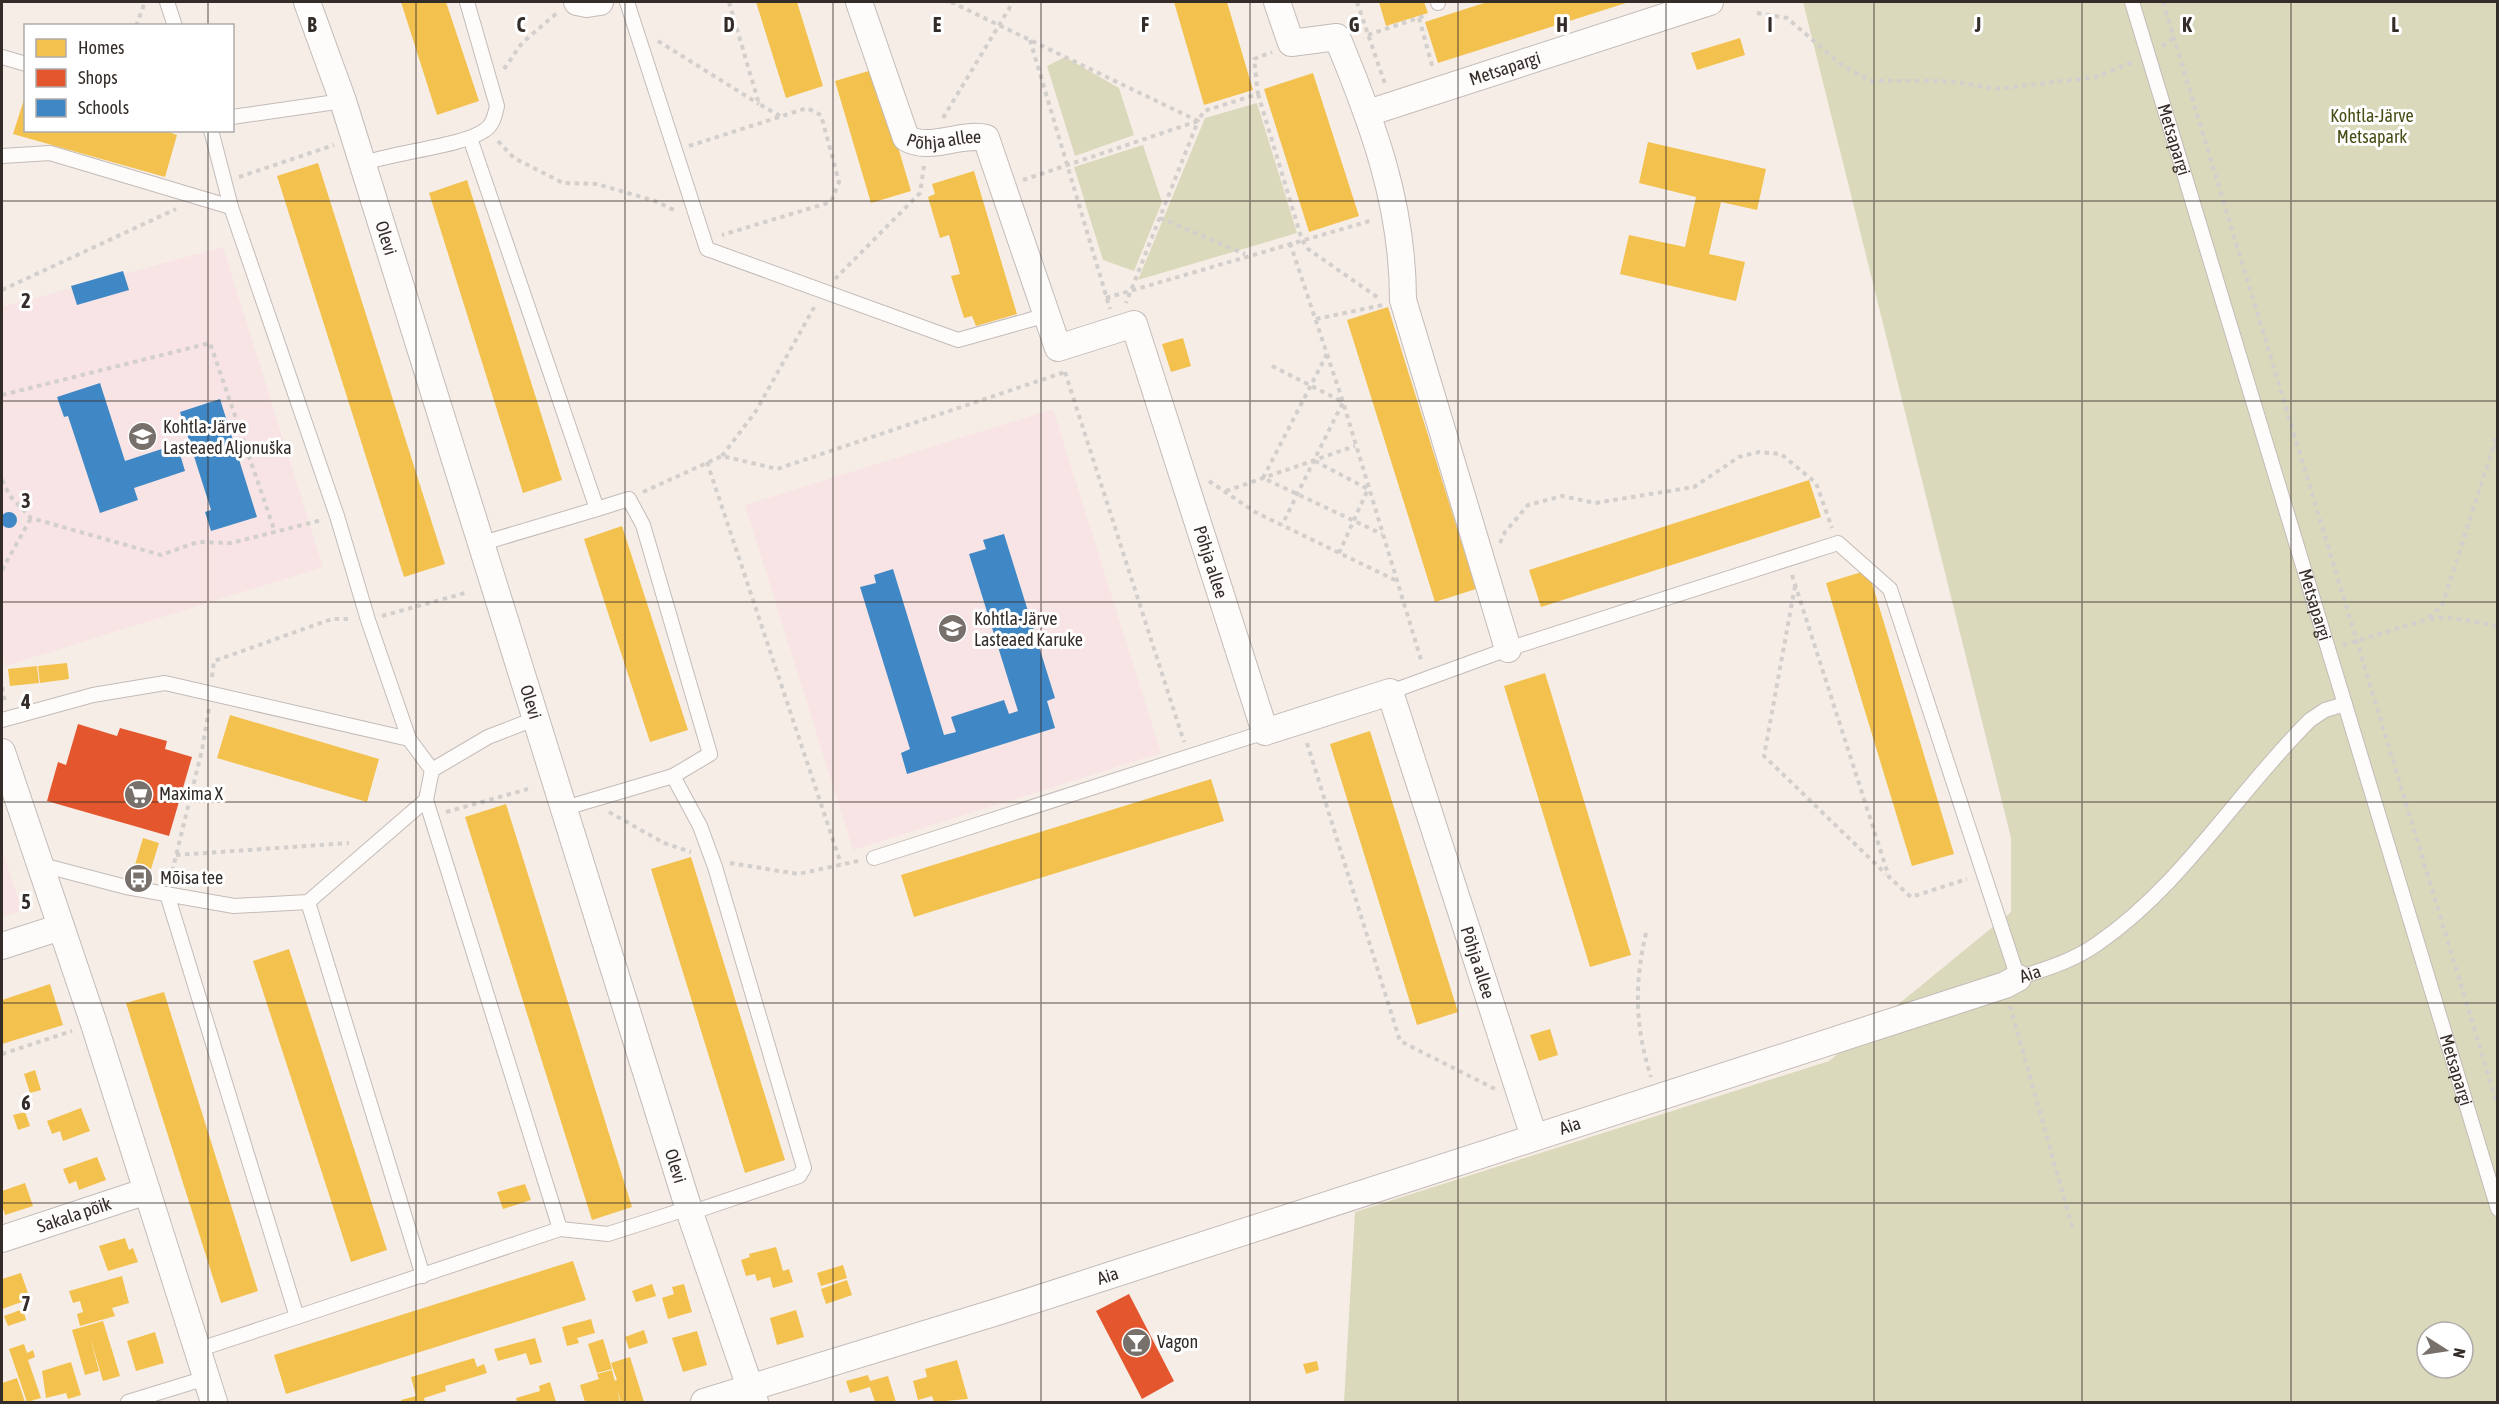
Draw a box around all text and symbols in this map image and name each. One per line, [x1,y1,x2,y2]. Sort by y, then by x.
text: B [307,13,317,36]
text: C [517,13,526,36]
text: D [723,13,735,36]
text: E [933,13,942,36]
text: F [1141,13,1149,36]
text: G [1349,13,1360,36]
text: H [1556,13,1568,36]
text: I [1767,13,1773,36]
text: J [1974,13,1981,36]
text: K [2182,13,2192,36]
text: L [2391,13,2399,36]
legend [24,24,234,132]
text: Homes [78,37,124,58]
street label: Metsapargi [1466,47,1543,89]
text: Shops [78,67,118,88]
text: Schools [78,97,129,118]
street label: Metsapargi [2154,101,2195,178]
park label: Kohtla-Järve Metsapark [2330,105,2414,147]
street label: Põhja allee [904,126,982,153]
street label: Olevi [371,218,401,258]
text: 2 [21,289,31,312]
place label: Kohtla-Järve Lasteaed Aljonuška [163,416,292,458]
school or university icon: Kohtla-Järve Lasteaed Aljonuška [126,421,158,453]
text: 3 [21,489,31,512]
street label: Põhja allee [1189,523,1232,601]
street label: Metsapargi [2295,566,2336,643]
place label: Kohtla-Järve Lasteaed Karuke [974,608,1083,650]
school or university icon: Kohtla-Järve Lasteaed Karuke [937,613,969,645]
street label: Olevi [516,682,546,722]
text: 4 [20,690,31,713]
supermarket icon: Maxima X [122,778,154,810]
place label: Maxima X [159,783,224,804]
bus stop icon: Mõisa tee [123,862,155,894]
place label: Mõisa tee [160,867,223,888]
text: 5 [21,890,31,913]
street label: Põhja allee [1456,923,1500,1001]
street label: Aia [2017,960,2043,987]
street label: Metsapargi [2436,1031,2477,1108]
text: 6 [21,1091,31,1114]
street label: Aia [1557,1112,1583,1139]
street label: Olevi [661,1146,691,1186]
street label: Sakala põik [34,1193,114,1237]
street label: Aia [1094,1262,1121,1289]
text: 7 [21,1292,31,1315]
north arrow [2415,1320,2475,1380]
bar icon: Vagon [1120,1326,1152,1358]
place label: Vagon [1157,1331,1198,1352]
text: N [2450,1347,2469,1360]

